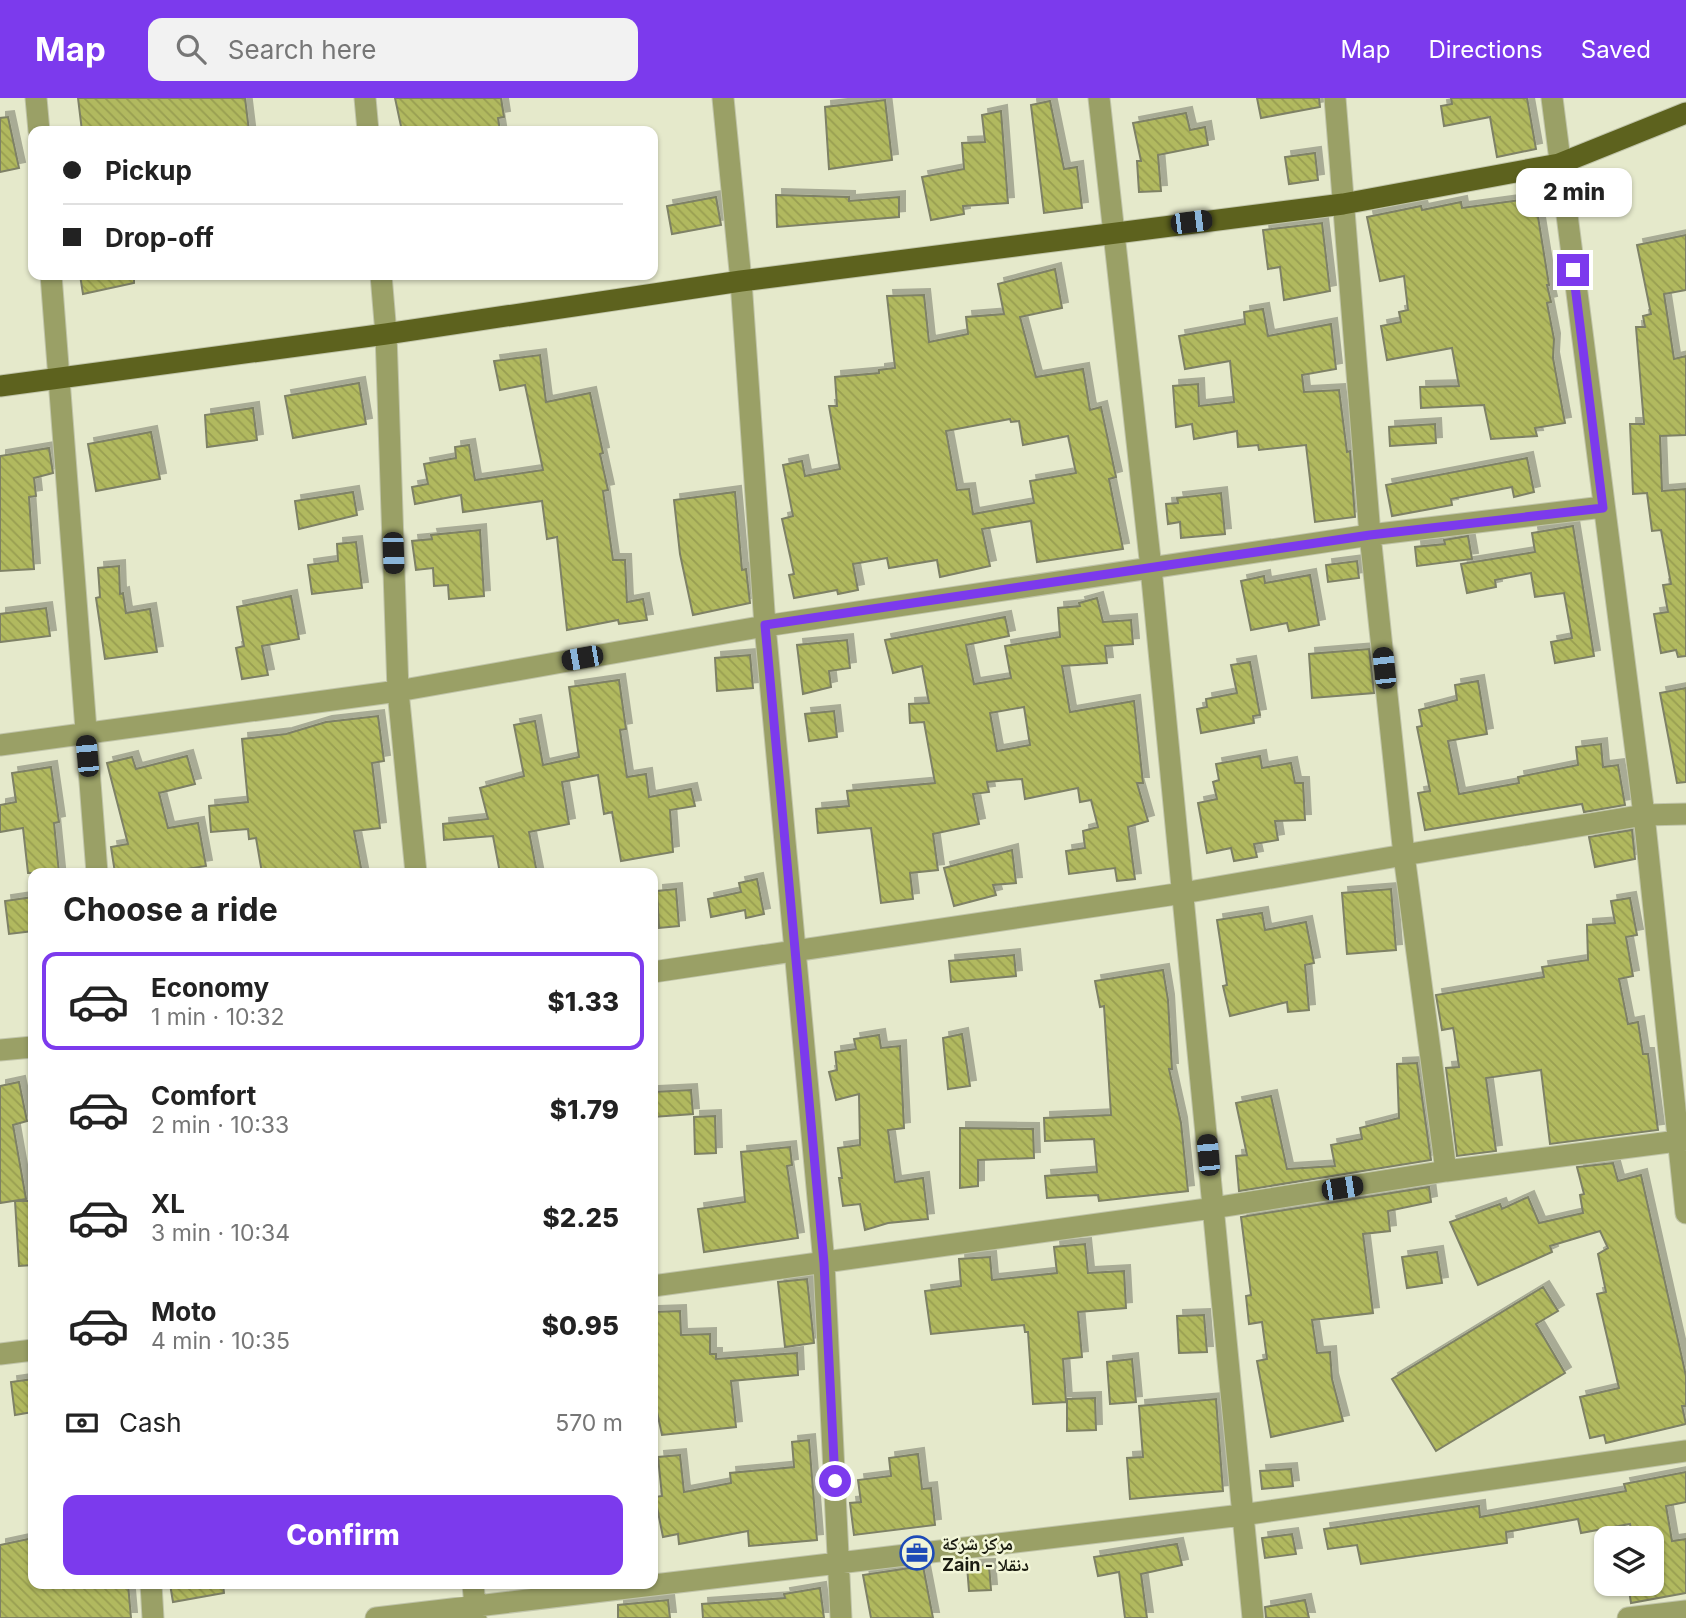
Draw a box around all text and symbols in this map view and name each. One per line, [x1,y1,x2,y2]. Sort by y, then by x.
search box [148,18,638,81]
text: Map [35,29,106,69]
icon: search [172,30,210,68]
text: Search here [228,34,376,65]
text: Map [1341,35,1390,64]
text: Directions [1428,35,1543,64]
text: Saved [1581,35,1651,64]
text: Pickup [105,155,192,186]
callout: 2 min [1515,169,1631,218]
text: 2 min [1543,178,1605,206]
car [1169,209,1214,235]
text: Drop-off [105,222,214,253]
route end [1557,254,1589,286]
car [382,532,405,574]
car [560,644,605,672]
car [1372,646,1397,690]
car [75,734,100,778]
text: Choose a ride [63,890,278,929]
icon: car [67,970,130,1033]
text: Economy [151,972,269,1003]
text: $1.33 [548,986,619,1017]
text: 1 min · 10:32 [151,1003,284,1031]
icon: car [67,1078,130,1141]
text: Comfort [151,1080,256,1111]
text: $1.79 [550,1094,619,1125]
text: 2 min · 10:33 [151,1111,289,1139]
car [1196,1133,1221,1177]
car [1320,1174,1365,1202]
icon: car [67,1186,130,1249]
text: XL [151,1188,185,1219]
text: $2.25 [543,1202,619,1233]
text: 3 min · 10:34 [151,1219,290,1247]
icon: car [67,1294,130,1357]
text: Moto [151,1296,216,1327]
text: $0.95 [542,1310,619,1341]
text: 4 min · 10:35 [151,1327,290,1355]
icon: cash [63,1404,101,1442]
text: Cash [119,1407,182,1438]
text: 570 m [555,1409,623,1437]
route start [819,1465,851,1497]
button: Confirm [63,1495,623,1575]
map controls [1594,1526,1664,1596]
button: layers [1594,1526,1664,1596]
place label: مركز شركة Zain - دنقلا [942,1533,1029,1575]
office icon: مركز شركة Zain - دنقلا [898,1534,936,1572]

